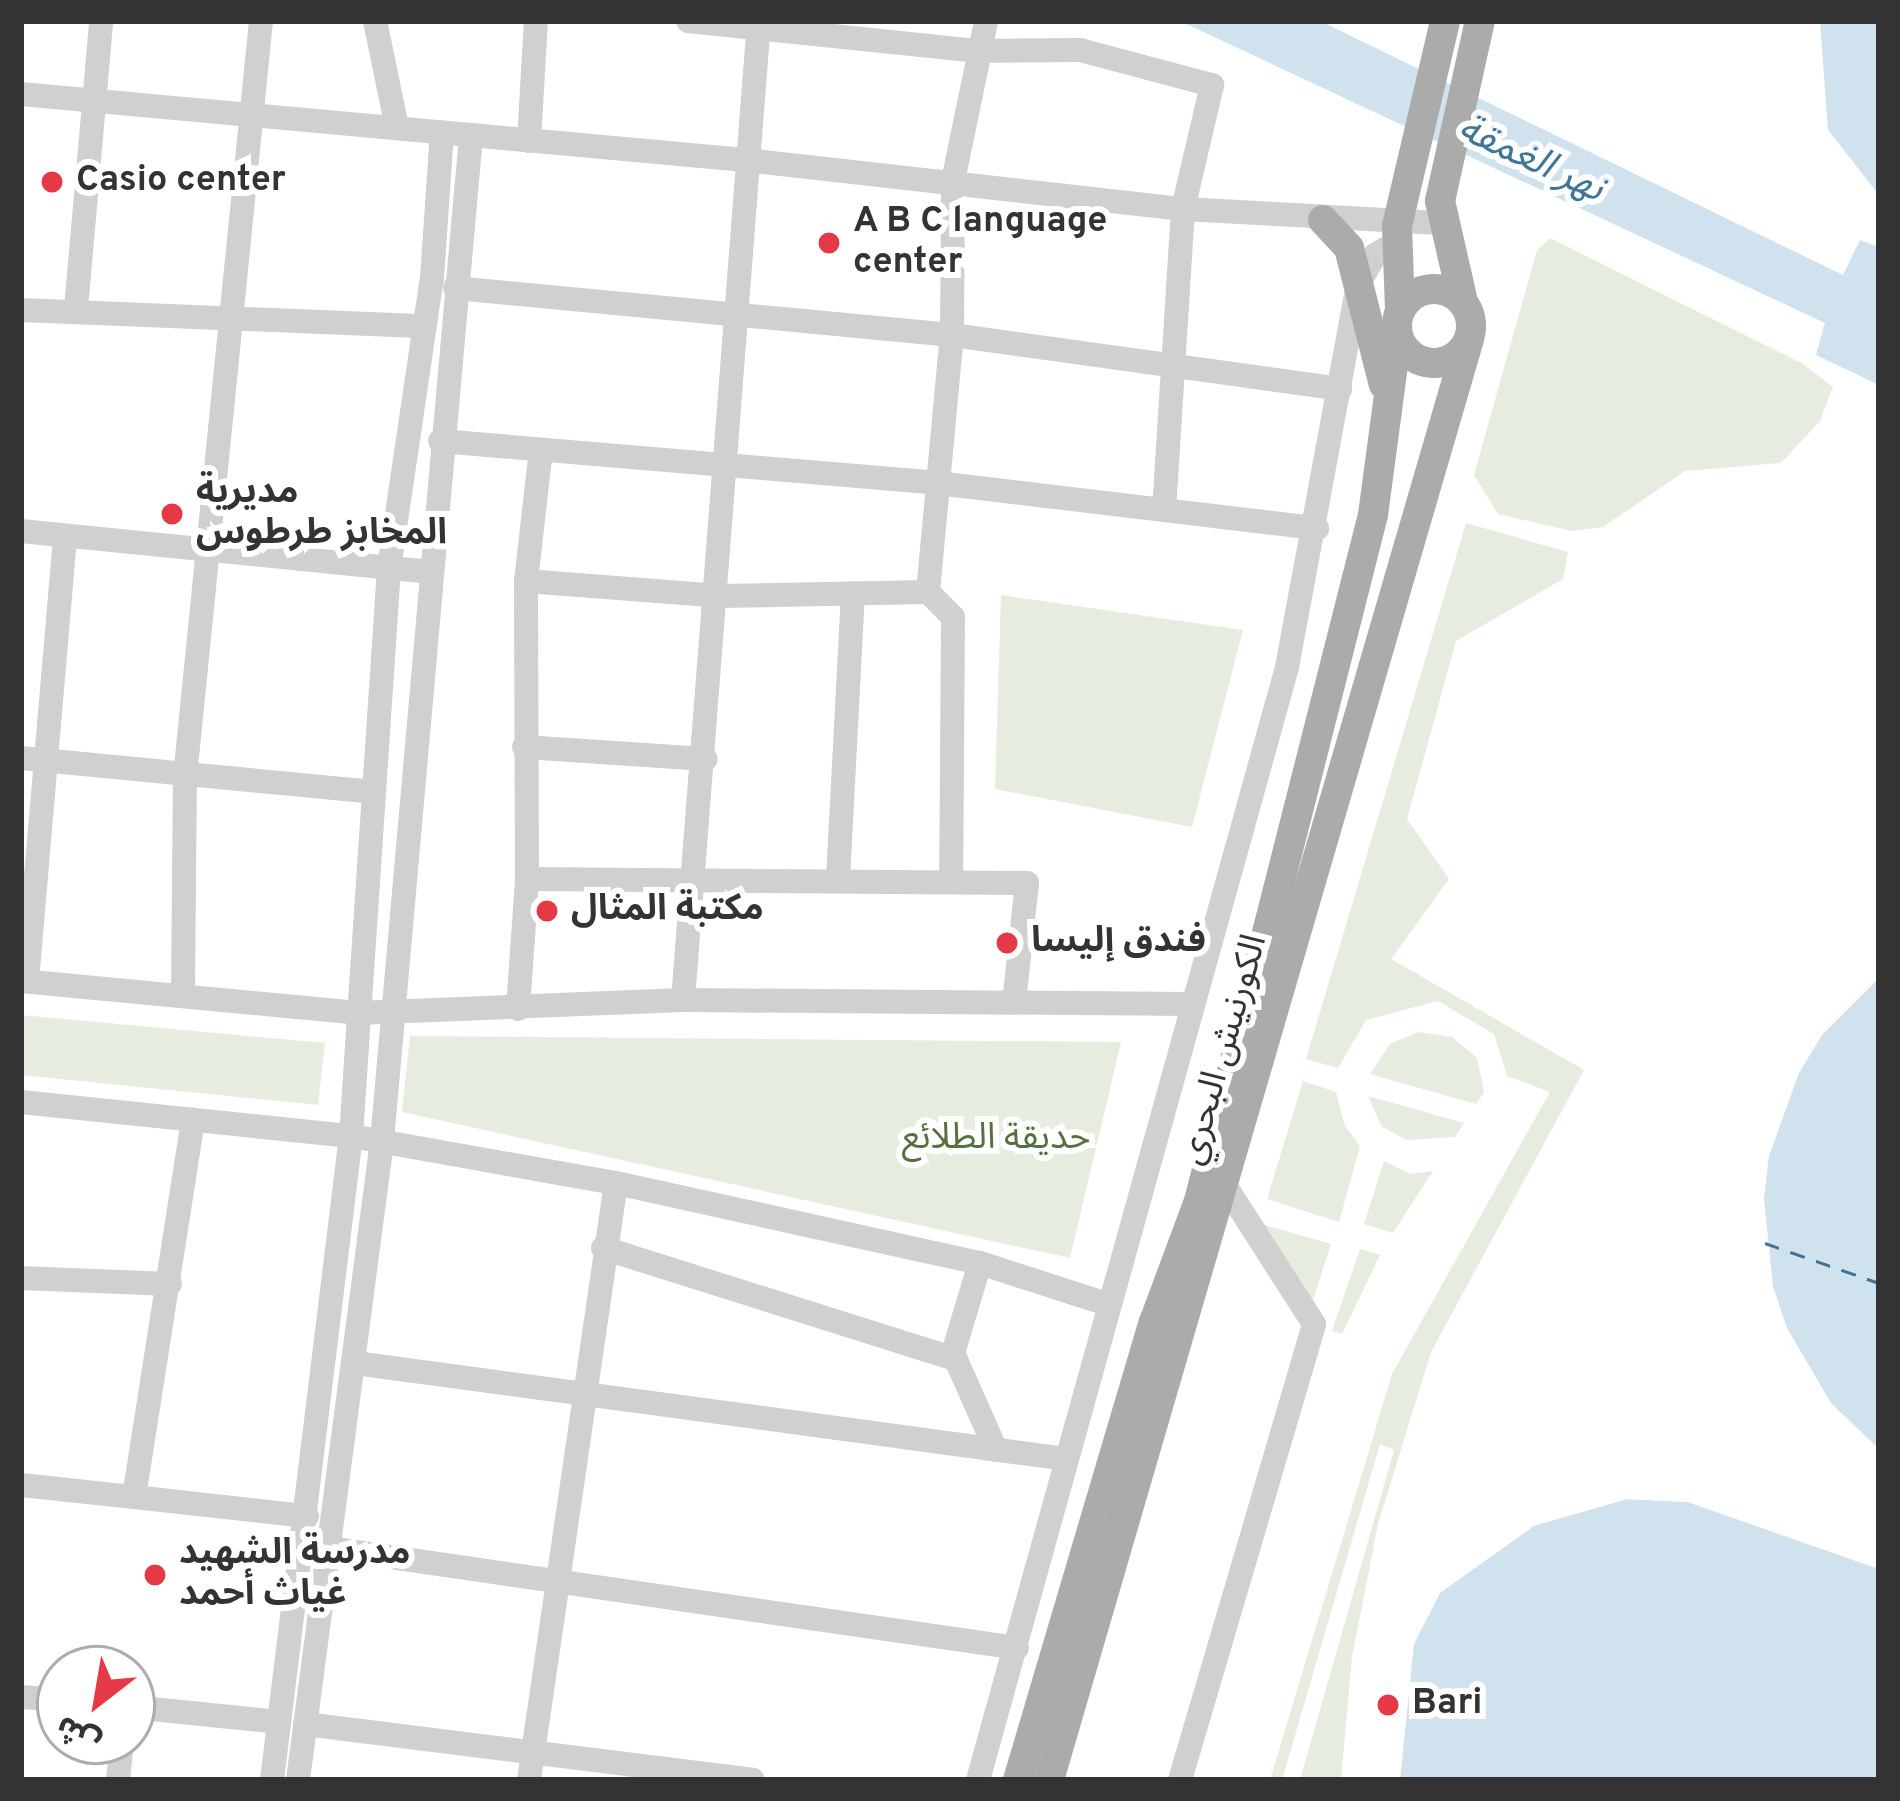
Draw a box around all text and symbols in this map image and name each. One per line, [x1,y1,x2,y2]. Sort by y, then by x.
water label: نهر الغمقة [1450,107,1610,215]
place label: Casio center [76,160,286,204]
marker: Casio center [39,169,65,195]
place label: A B C language center [853,200,1109,285]
marker: A B C language center [816,230,842,256]
place label: مديرية المخابز طرطوس [196,471,447,556]
marker: مديرية المخابز طرطوس [159,501,185,527]
place label: مكتبة المثال [571,889,764,933]
marker: مكتبة المثال [534,898,560,924]
place label: فندق إليسا [1031,921,1206,965]
marker: فندق إليسا [994,930,1020,956]
street label: الكورنيش البحري [1172,930,1278,1170]
park label: حديقة الطلائع [902,1118,1090,1162]
place label: مدرسة الشهيد غياث أحمد [179,1532,410,1617]
marker: مدرسة الشهيد غياث أحمد [142,1562,168,1588]
north arrow [36,1645,156,1765]
place label: Bari [1412,1683,1482,1727]
marker: Bari [1375,1692,1401,1718]
text: ش [49,1704,109,1763]

